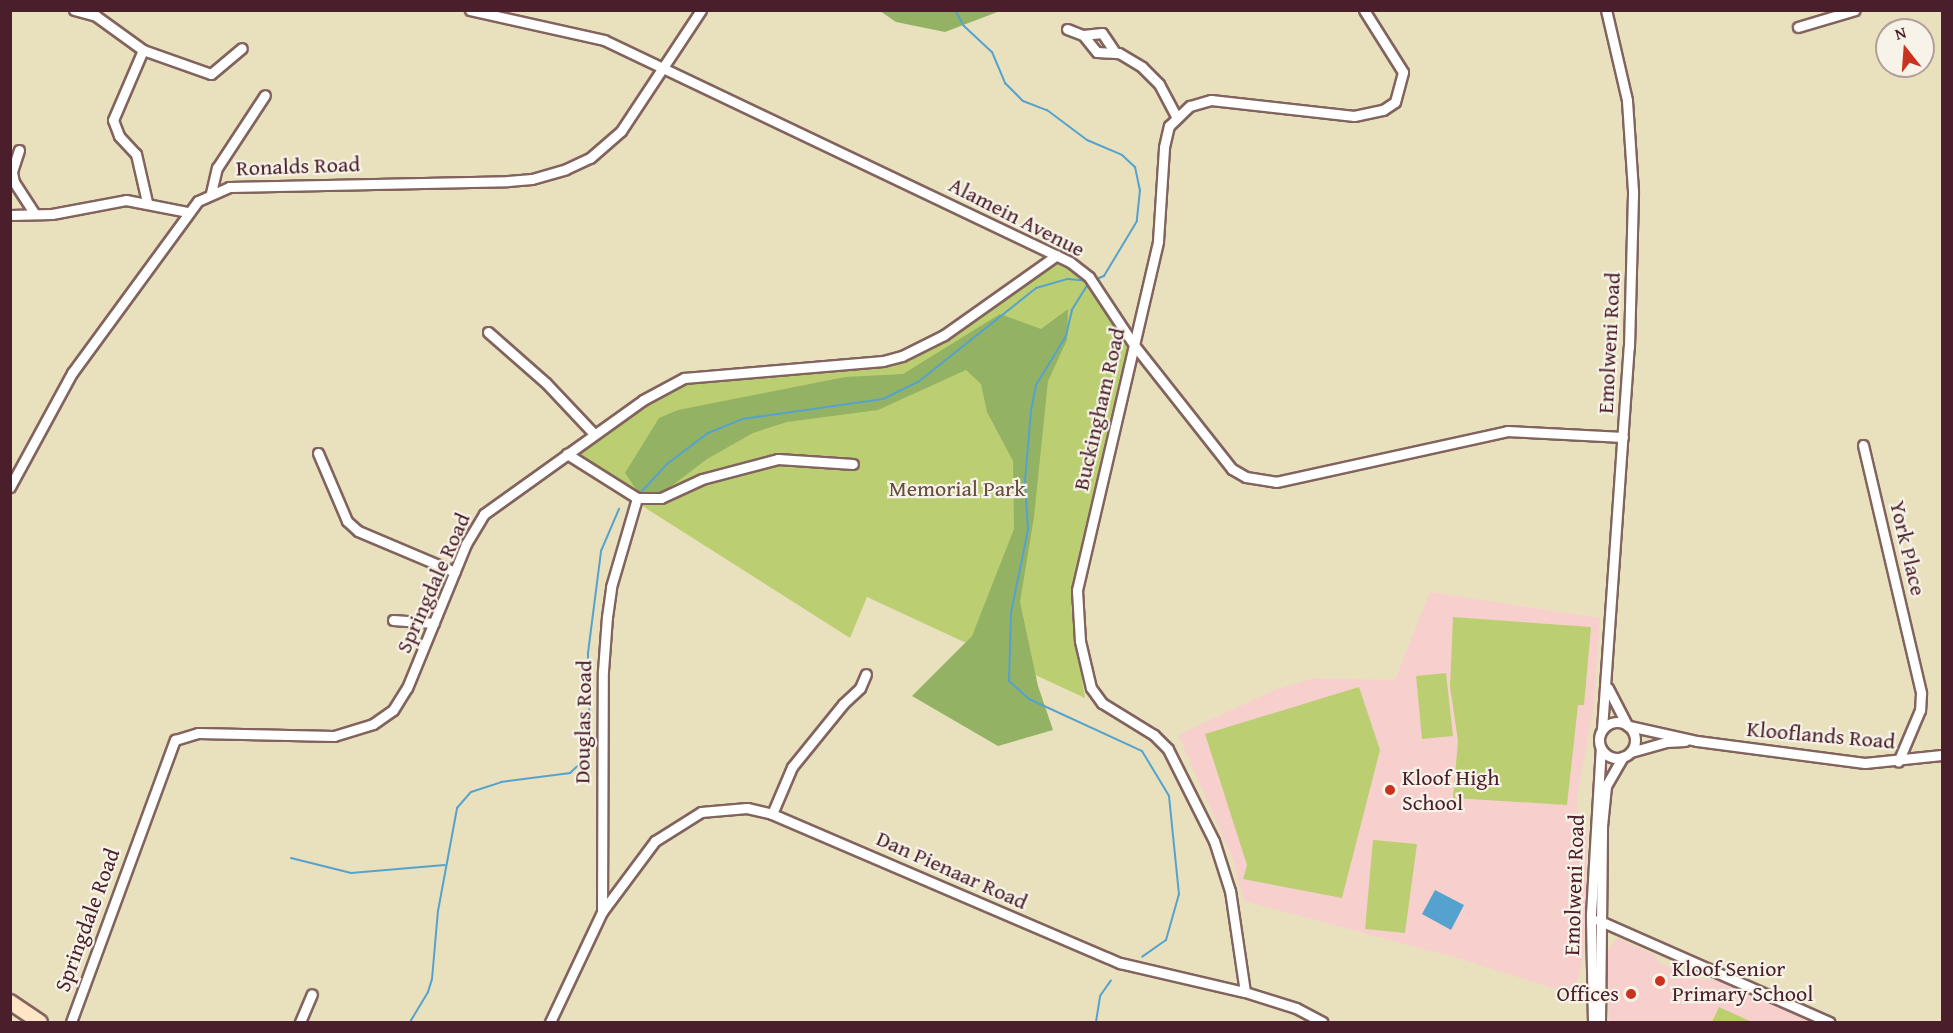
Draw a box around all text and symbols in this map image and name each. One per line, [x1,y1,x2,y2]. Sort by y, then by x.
north arrow [1875,18,1935,78]
text: N [1892,20,1909,46]
street label: Ronalds Road [235,151,361,181]
street label: Alamein Avenue [945,171,1089,263]
street label: Emolweni Road [1592,272,1626,414]
street label: Buckingham Road [1067,325,1131,493]
park label: Memorial Park [889,476,1025,502]
street label: York Place [1884,498,1932,598]
street label: Springdale Road [390,509,476,657]
street label: Douglas Road [569,660,597,784]
street label: Klooflands Road [1746,715,1896,755]
place label: Kloof High School [1402,764,1500,816]
marker: Kloof High School [1383,783,1397,797]
street label: Emolweni Road [1558,814,1590,956]
street label: Dan Pienaar Road [872,825,1032,915]
street label: Springdale Road [49,845,125,995]
place label: Kloof Senior Primary School [1672,955,1813,1006]
marker: Kloof Senior Primary School [1653,974,1667,988]
place label: Offices [1557,981,1619,1007]
marker: Offices [1624,987,1638,1001]

